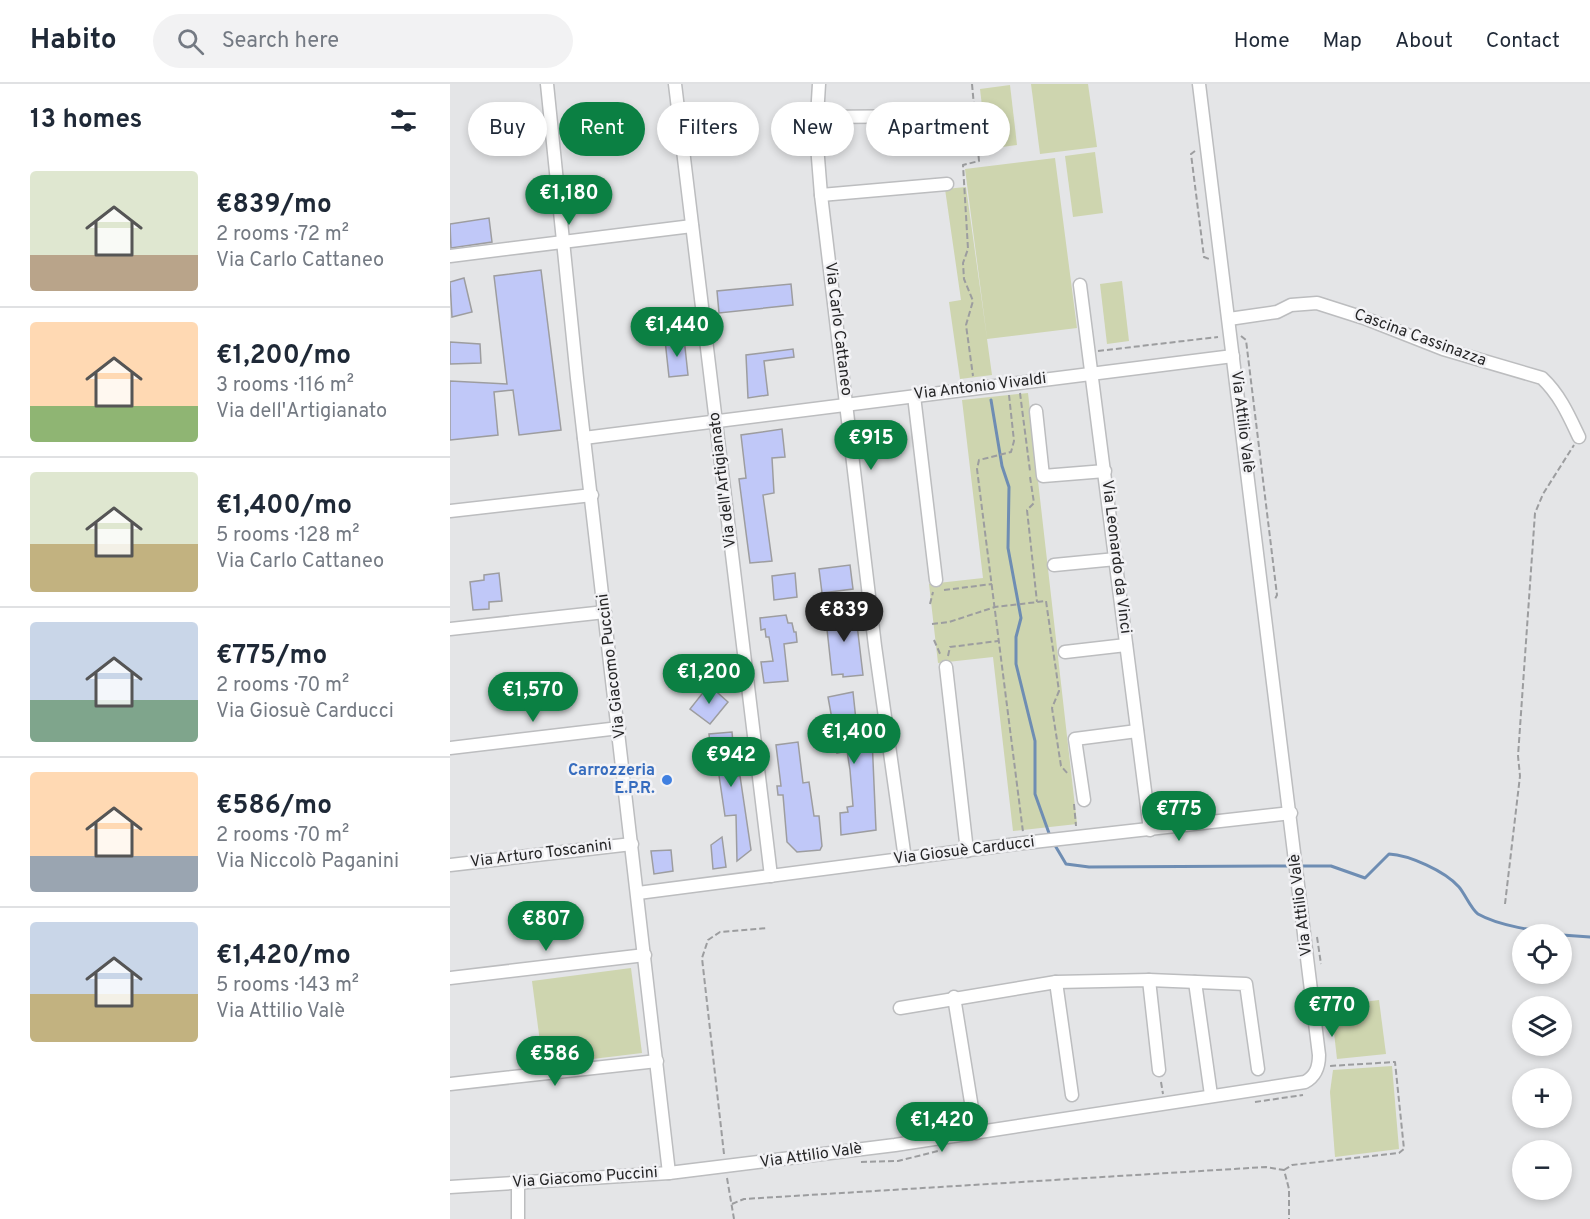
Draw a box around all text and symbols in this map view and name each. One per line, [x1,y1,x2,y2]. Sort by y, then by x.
search box [153,14,573,68]
text: Habito [30,23,117,59]
icon: search [174,25,207,58]
text: Search here [222,28,339,55]
text: Home [1234,28,1290,55]
text: Map [1323,28,1362,55]
text: About [1395,28,1453,55]
text: Contact [1486,28,1560,55]
chip: Buy [468,102,547,156]
chip: Rent [559,102,645,156]
chip: Filters [657,102,759,156]
chip: New [771,102,854,156]
chip: Apartment [866,102,1010,156]
text: 13 homes [30,104,142,137]
icon: filters [387,104,420,137]
pin: €1,180 [520,175,618,226]
text: €1,180 [539,181,599,207]
text: €839/mo [216,189,332,222]
icon: home [78,195,150,267]
text: 2 rooms · 72 m² [216,222,349,248]
text: Via Carlo Cattaneo [216,248,384,274]
street label: Via Carlo Cattaneo [820,261,856,397]
street label: Cascina Cassinazza [1351,305,1489,371]
pin: €1,440 [628,307,726,358]
text: €1,440 [645,313,709,339]
text: €1,200/mo [216,340,351,373]
icon: home [78,346,150,418]
street label: Via Antonio Vivaldi [912,369,1048,405]
street label: Via Attilio Valè [1226,370,1258,474]
text: 3 rooms · 116 m² [216,373,354,399]
text: Via dell'Artigianato [216,399,387,425]
street label: Via dell'Artigianato [705,411,741,549]
pin: €915 [835,420,907,471]
text: €915 [848,426,894,452]
street label: Via Leonardo da Vinci [1097,479,1135,635]
text: €1,400/mo [216,490,352,523]
icon: home [78,496,150,568]
text: 5 rooms · 128 m² [216,523,359,549]
text: Via Carlo Cattaneo [216,549,384,575]
street label: Via Giacomo Puccini [593,592,631,740]
pin: €839 [808,592,880,643]
text: €839 [819,598,869,624]
text: €775/mo [216,640,327,673]
icon: home [78,646,150,718]
pin: €1,200 [660,654,758,705]
text: €1,200 [677,660,741,686]
pin: €1,570 [484,672,582,723]
text: 2 rooms · 70 m² [216,673,349,699]
text: €1,570 [502,678,564,704]
text: Via Giosuè Carducci [216,699,394,725]
pin: €1,400 [805,714,903,765]
text: €1,400 [821,720,887,746]
pin: €942 [695,737,767,788]
text: €942 [706,743,756,769]
place label: Carrozzeria E.P.R. [568,761,655,799]
marker: Carrozzeria E.P.R. [660,773,674,787]
text: €586/mo [216,790,332,823]
pin: €775 [1143,791,1215,842]
icon: home [78,796,150,868]
text: €775 [1156,797,1202,823]
text: 2 rooms · 70 m² [216,823,349,849]
street label: Via Giosuè Carducci [892,832,1036,870]
street label: Via Arturo Toscanini [469,835,613,873]
text: Via Niccolò Paganini [216,849,399,875]
street label: Via Attilio Valè [1285,853,1317,957]
pin: €807 [510,901,582,952]
text: €807 [522,907,570,933]
map controls [1512,924,1572,1200]
button: locate [1512,924,1572,984]
text: €1,420/mo [216,940,351,973]
icon: home [78,946,150,1018]
text: 5 rooms · 143 m² [216,973,359,999]
pin: €770 [1296,987,1368,1038]
text: €770 [1308,993,1356,1019]
button: layers [1512,996,1572,1056]
text: Via Attilio Valè [216,999,345,1025]
pin: €586 [519,1036,591,1087]
text: €586 [530,1042,580,1068]
button: + [1512,1068,1572,1128]
pin: €1,420 [893,1102,991,1153]
text: €1,420 [910,1108,974,1134]
street label: Via Attilio Valè [759,1139,863,1173]
button: − [1512,1140,1572,1200]
street label: Via Giacomo Puccini [512,1163,658,1193]

